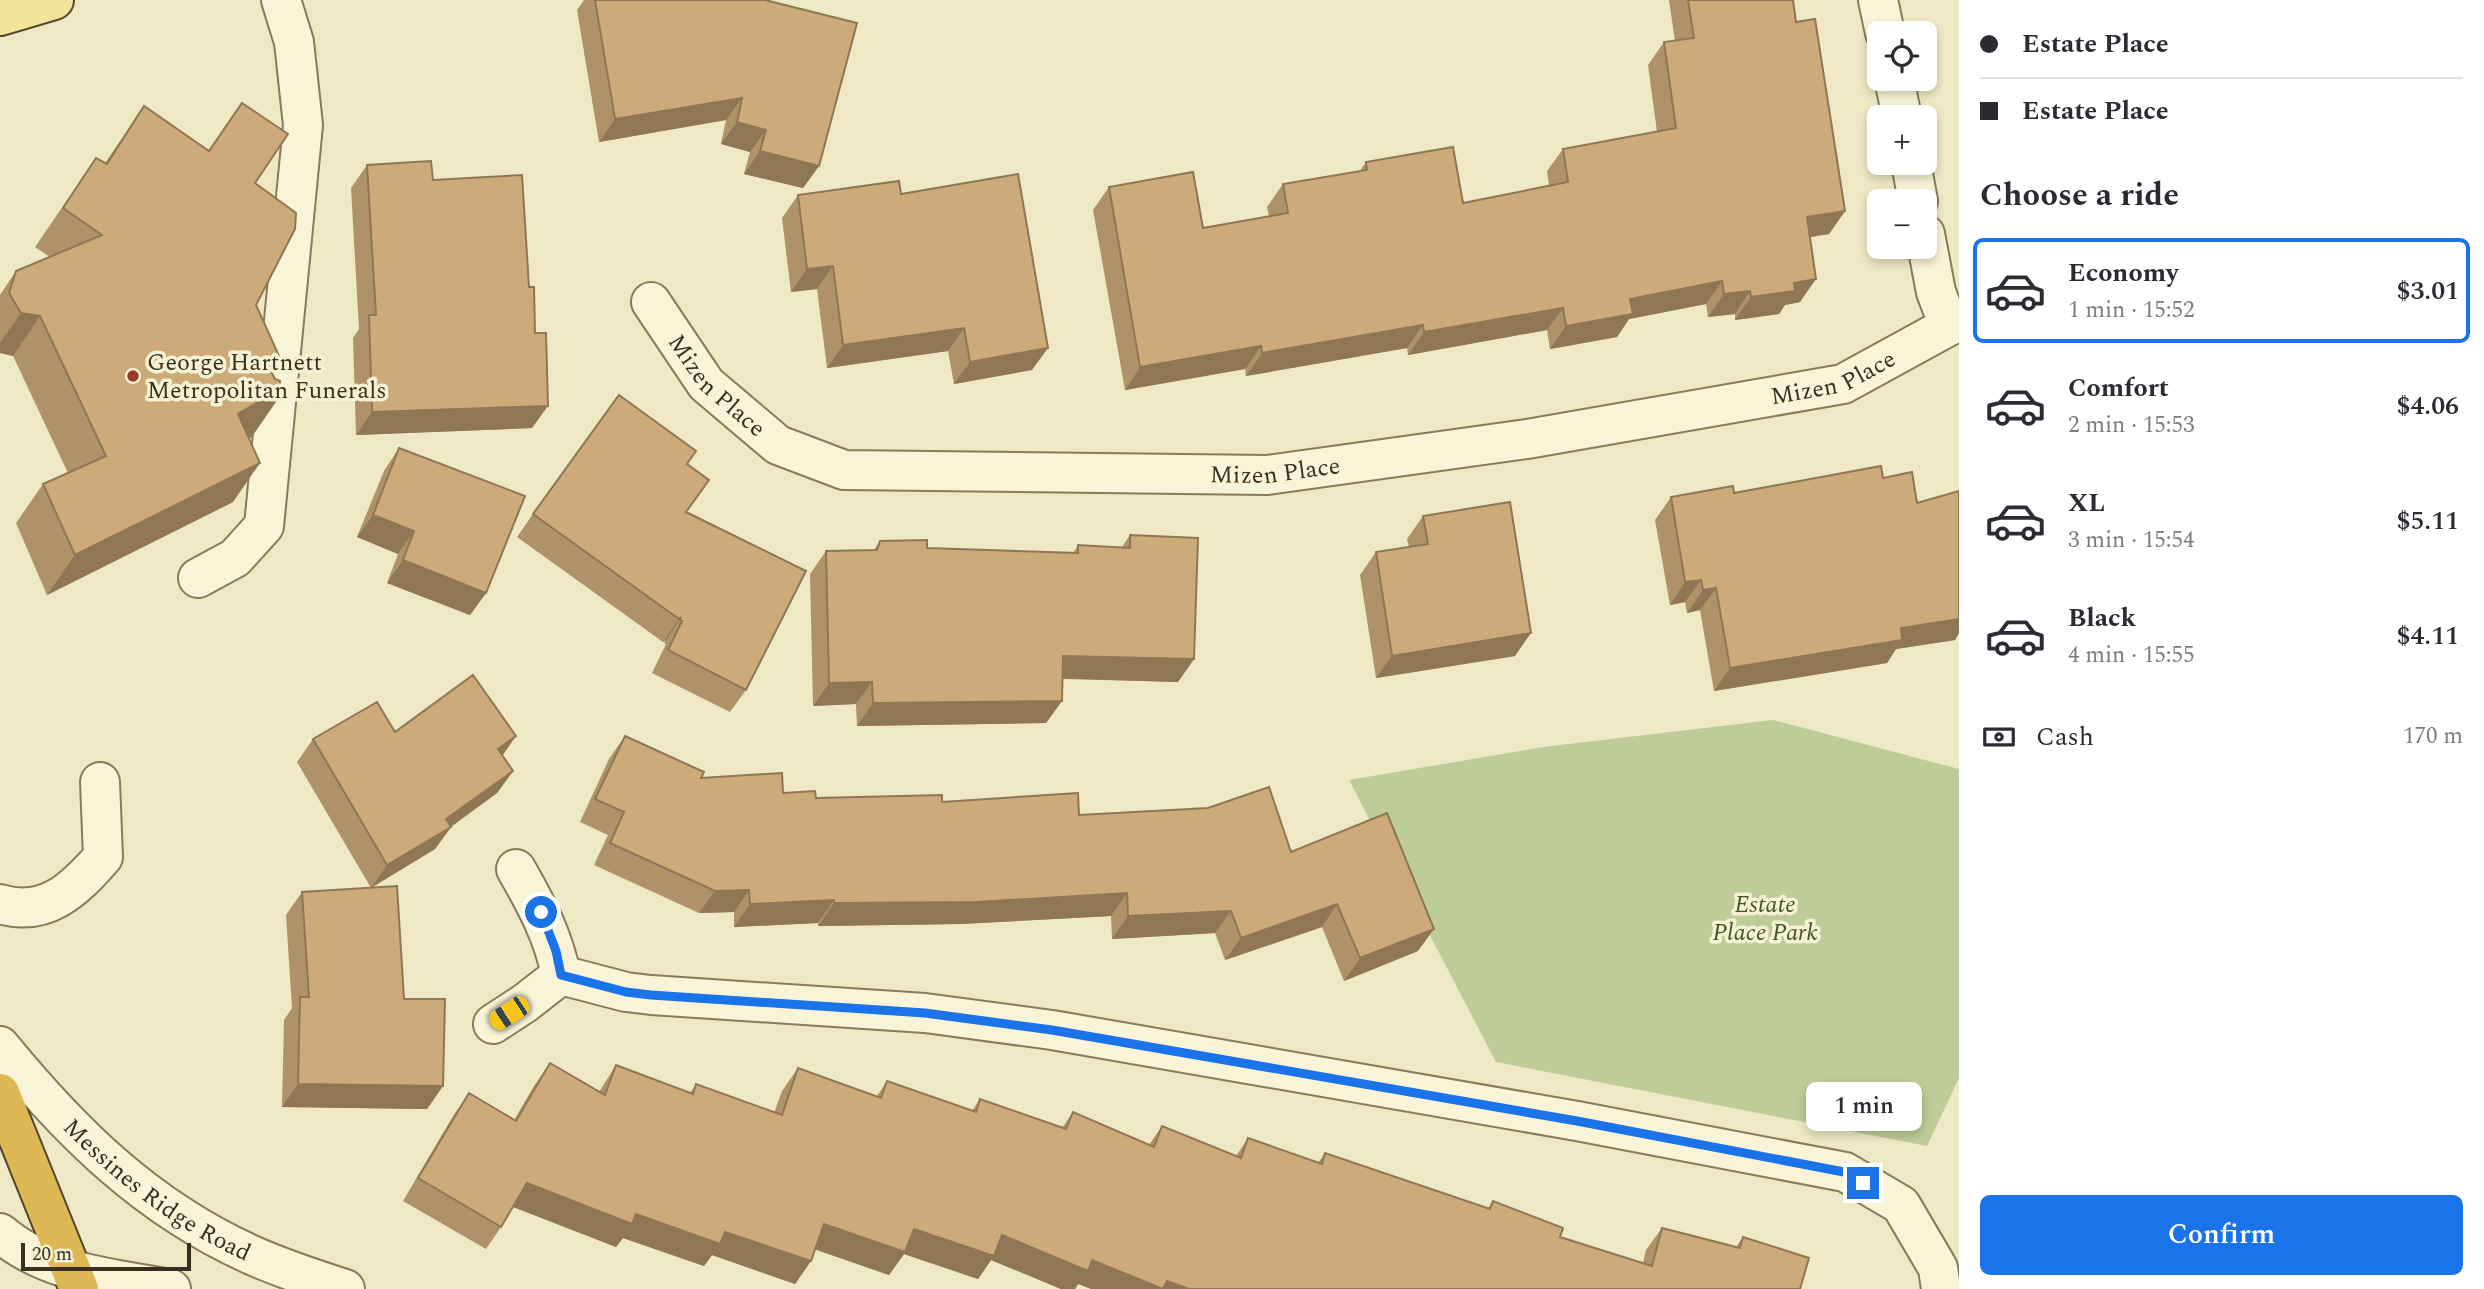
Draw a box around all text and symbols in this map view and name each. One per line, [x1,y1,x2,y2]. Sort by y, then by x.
map controls [1867,21,1937,259]
button: locate [1867,21,1937,91]
text: Estate Place [2022,24,2169,64]
text: Estate Place [2022,91,2169,131]
button: + [1867,105,1937,175]
text: Choose a ride [1980,171,2179,220]
button: − [1867,189,1937,259]
text: Economy [2068,253,2178,293]
icon: car [1984,259,2047,322]
text: $3.01 [2396,271,2459,311]
text: 1 min · 15:52 [2068,293,2195,328]
street label: Mizen Place [658,327,773,446]
street label: Mizen Place [1768,342,1902,415]
place label: George Hartnett Metropolitan Funerals [147,345,387,409]
marker: George Hartnett Metropolitan Funerals [125,368,141,384]
text: Comfort [2068,368,2169,408]
icon: car [1984,374,2047,437]
text: $4.06 [2396,386,2459,426]
text: 2 min · 15:53 [2068,408,2195,443]
street label: Mizen Place [1210,448,1343,494]
text: XL [2068,483,2105,523]
icon: car [1984,489,2047,552]
text: $5.11 [2396,501,2459,541]
text: 3 min · 15:54 [2068,523,2195,558]
text: Black [2068,598,2136,638]
icon: car [1984,604,2047,667]
text: $4.11 [2396,616,2459,656]
text: 4 min · 15:55 [2068,638,2195,673]
text: Cash [2036,717,2094,757]
icon: cash [1980,718,2018,756]
text: 170 m [2403,719,2463,754]
park label: Estate Place Park [1712,887,1818,951]
route start [525,896,557,928]
car [486,993,533,1033]
callout: 1 min [1805,1082,1921,1130]
text: 1 min [1834,1089,1894,1124]
street label: Messines Ridge Road [54,1110,257,1271]
route end [1847,1167,1879,1199]
button: Confirm [1980,1195,2463,1275]
scale bar [21,1240,191,1272]
text: 20 m [32,1240,72,1269]

